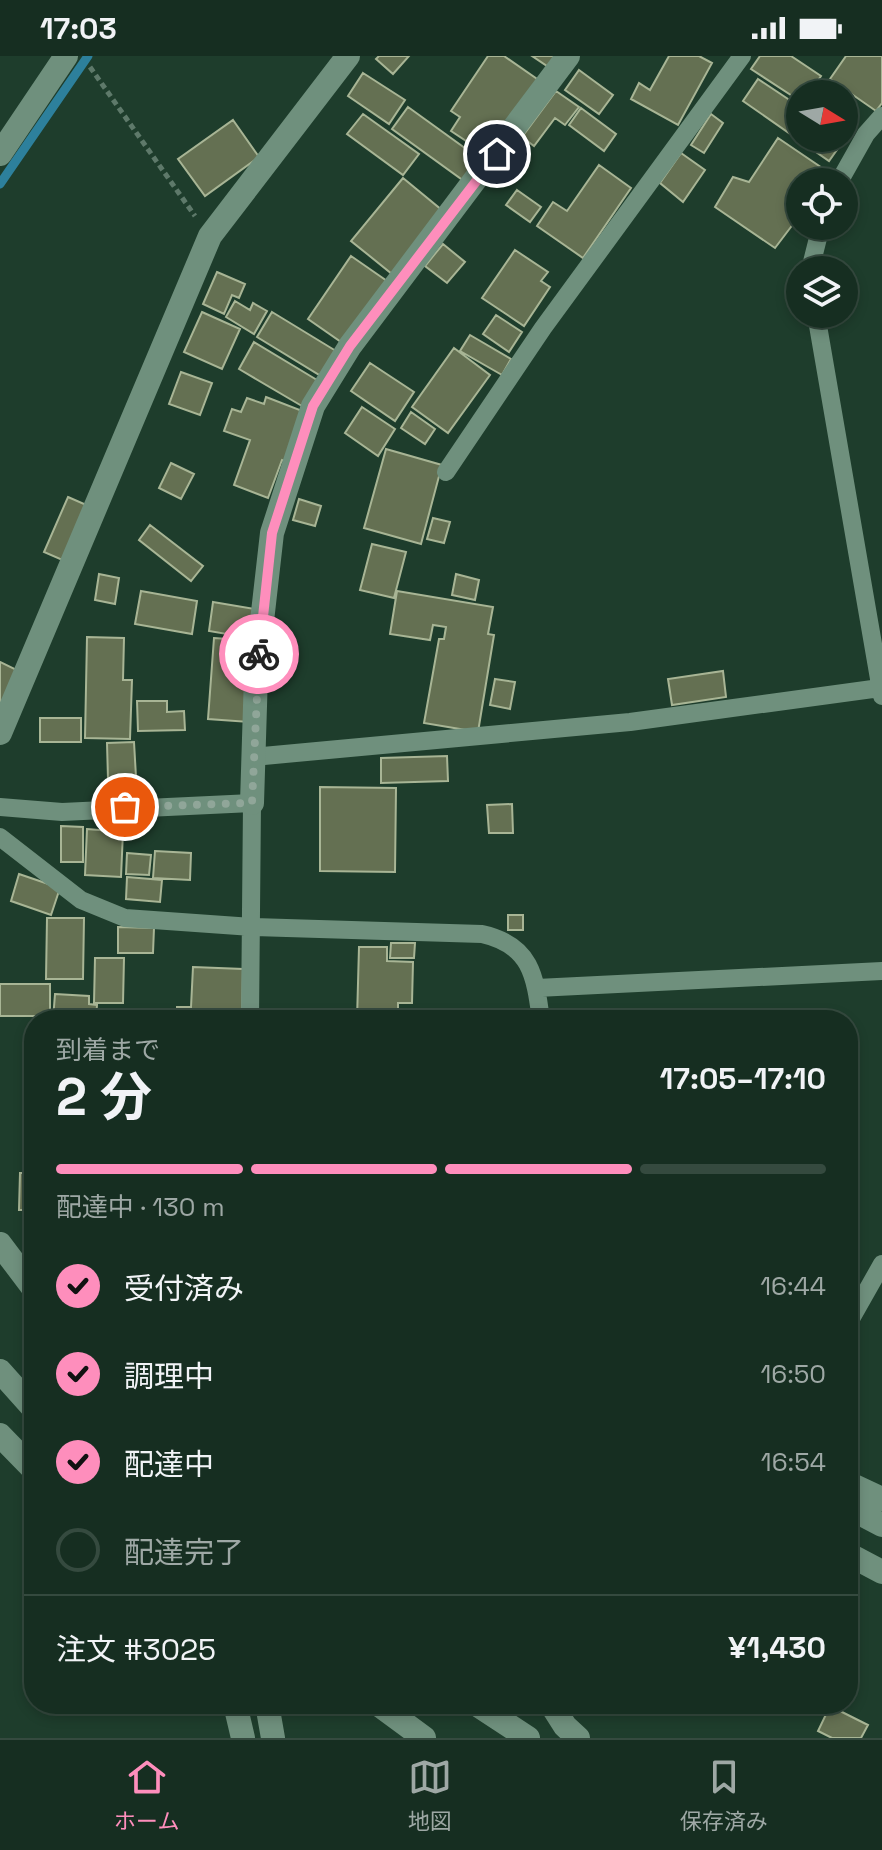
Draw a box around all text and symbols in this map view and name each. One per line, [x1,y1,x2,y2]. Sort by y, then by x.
text: 17:03 [40,9,117,48]
north arrow [786,80,858,152]
map controls [786,80,858,328]
pin [463,120,531,188]
icon: home [475,132,519,176]
button: locate [786,168,858,240]
button: layers [786,256,858,328]
courier [219,614,299,694]
icon: bike [237,632,281,676]
pin [91,773,159,841]
icon: bag [103,785,147,829]
text: 到着まで [56,1033,160,1067]
text: 17:05–17:10 [660,1059,826,1098]
text: 2 分 [56,1064,152,1130]
text: 配達中 · 130 m [56,1190,225,1224]
icon: check [56,1264,100,1308]
text: 受付済み [124,1269,244,1308]
text: 16:44 [760,1269,826,1303]
icon: check [56,1352,100,1396]
text: 調理中 [124,1357,214,1396]
text: 16:50 [760,1357,826,1391]
icon: check [56,1440,100,1484]
text: 配達中 [124,1445,214,1484]
text: 16:54 [761,1445,826,1479]
text: 配達完了 [124,1533,244,1572]
text: ¥1,430 [728,1628,826,1667]
text: 注文 #3025 [56,1630,216,1669]
tab: ホーム [114,1755,179,1835]
tab: 地図 [408,1755,452,1835]
tab: 保存済み [680,1755,768,1835]

